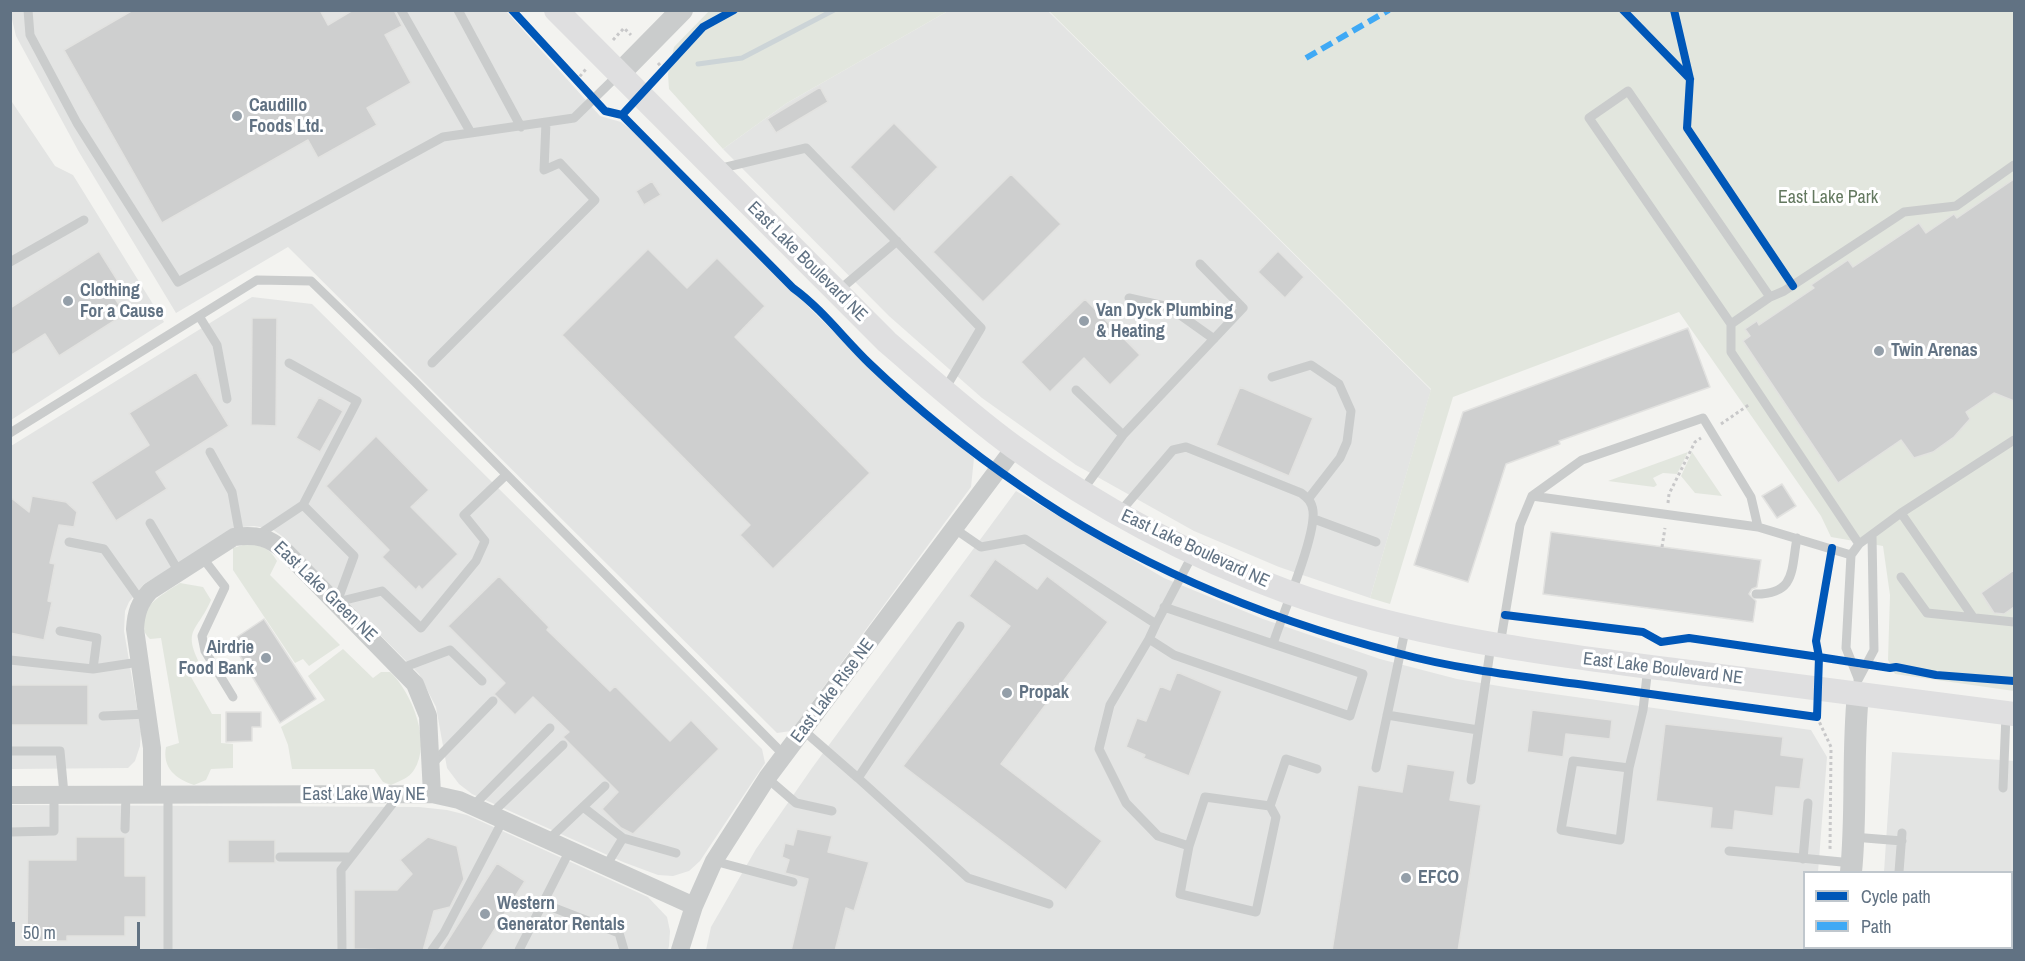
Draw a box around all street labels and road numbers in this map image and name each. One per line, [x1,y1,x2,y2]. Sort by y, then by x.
street label: East Lake Boulevard NE [743,198,871,326]
street label: East Lake Boulevard NE [1118,505,1272,593]
street label: East Lake Green NE [269,537,381,647]
street label: East Lake Rise NE [787,635,879,747]
street label: East Lake Boulevard NE [1582,648,1744,690]
street label: East Lake Way NE [302,784,426,806]

